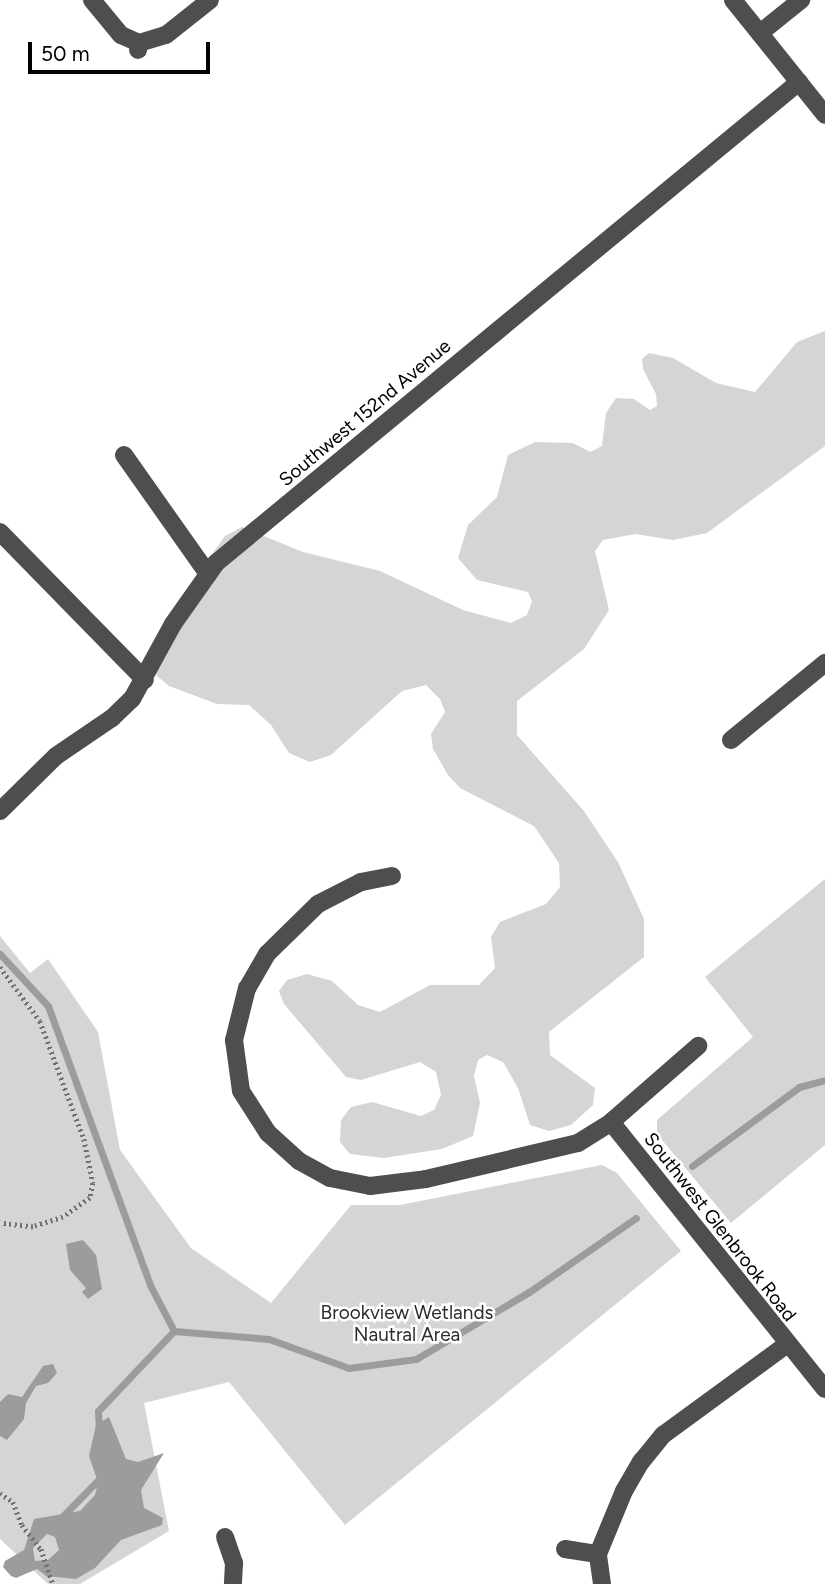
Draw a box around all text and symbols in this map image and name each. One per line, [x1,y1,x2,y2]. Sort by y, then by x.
scale bar [32,28,214,72]
text: 50 m [41,41,90,66]
street label: Southwest 152nd Avenue [275,335,455,491]
street label: Southwest Glenbrook Road [639,1128,801,1326]
park label: Brookview Wetlands Nautral Area [321,1302,493,1346]

